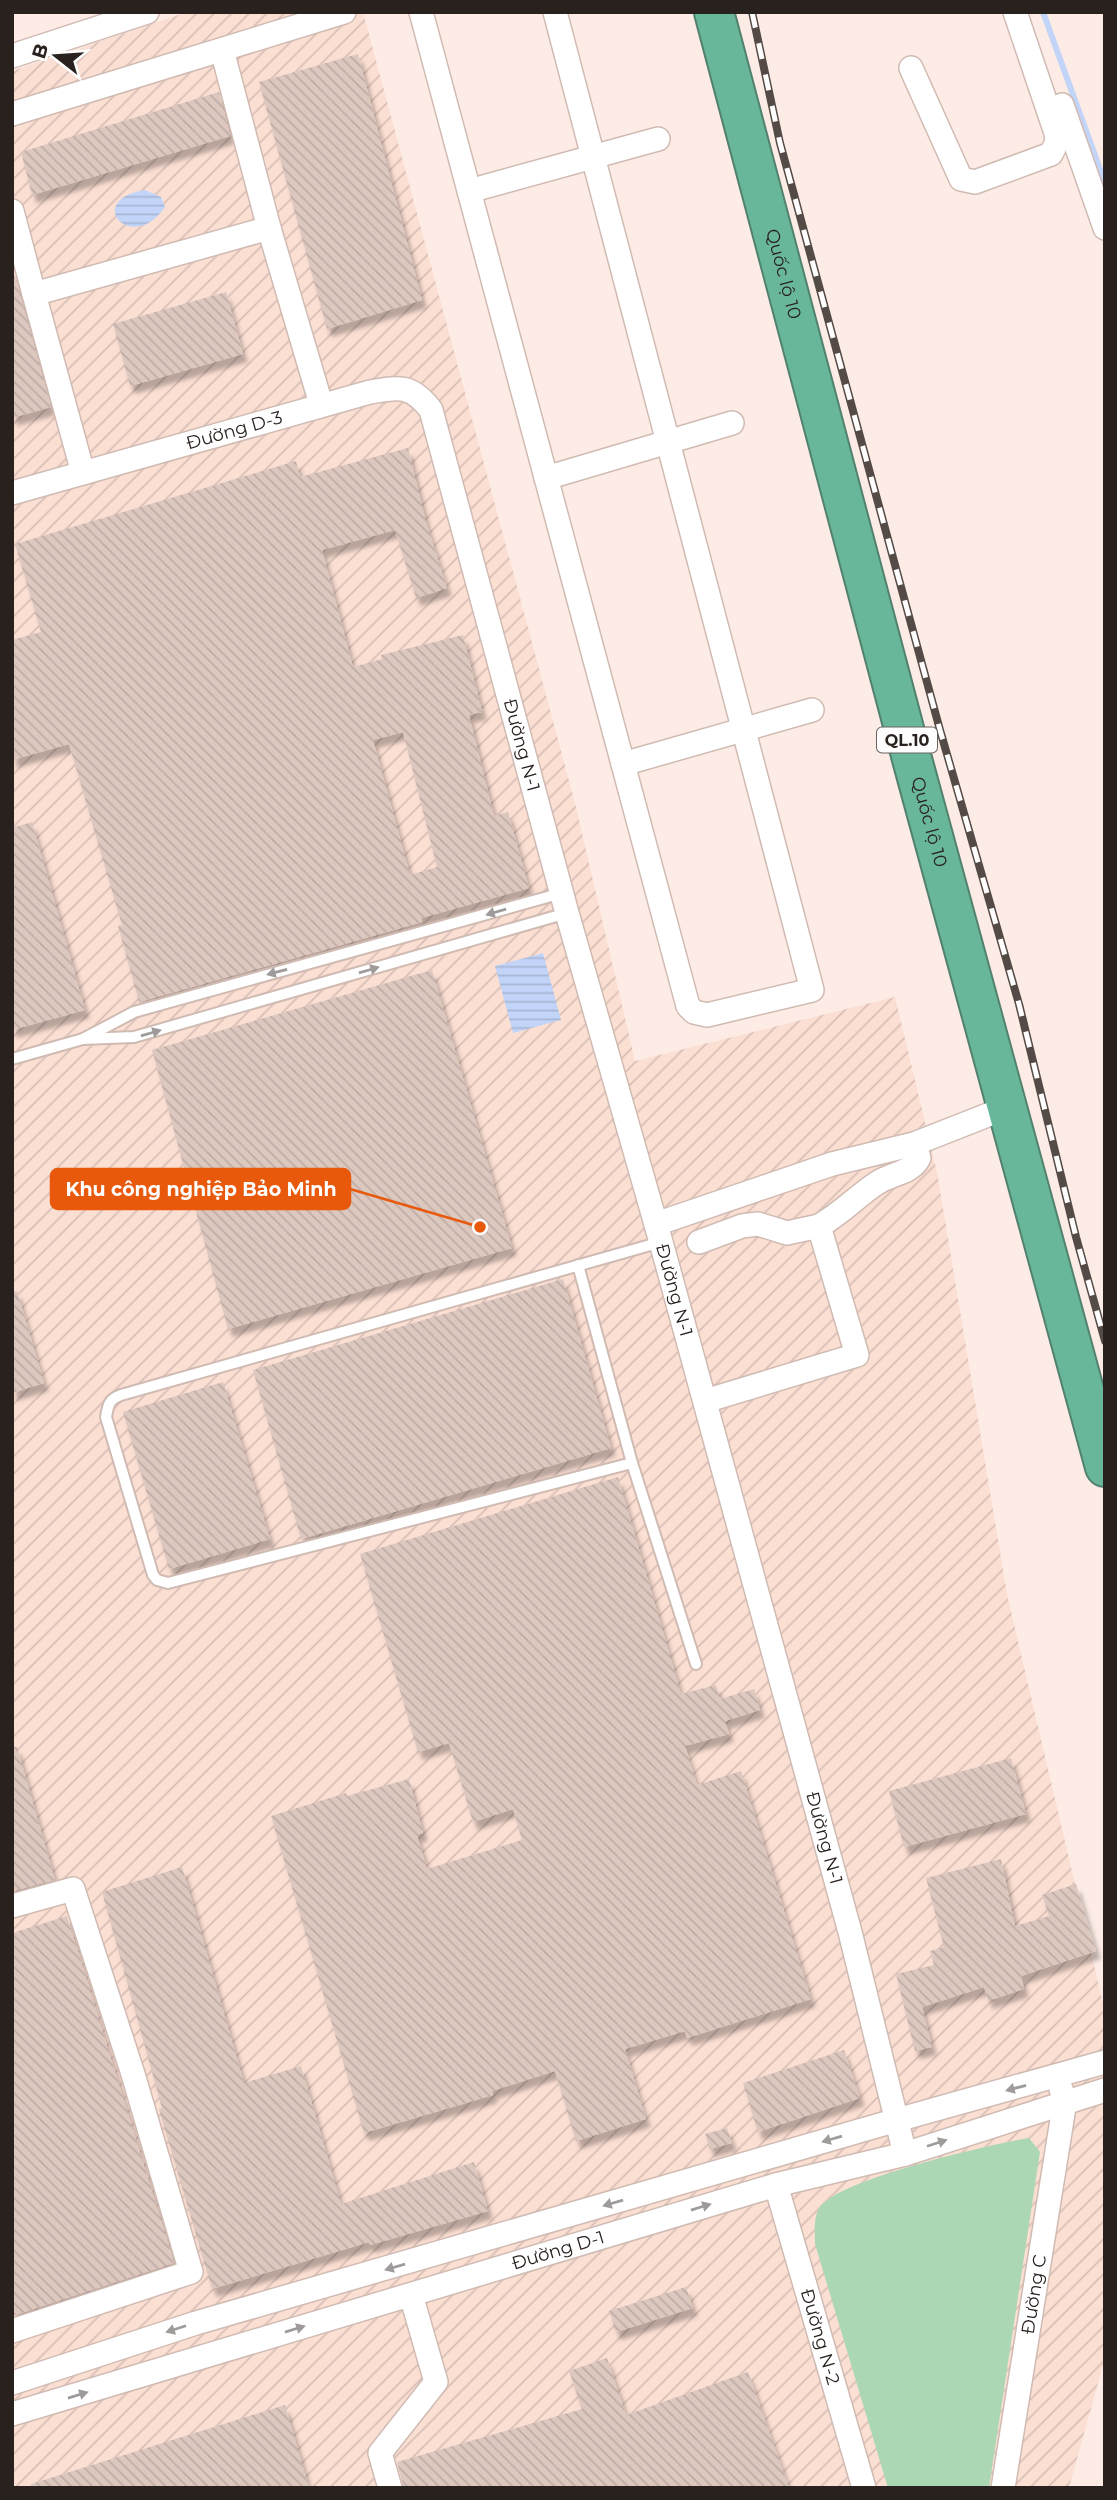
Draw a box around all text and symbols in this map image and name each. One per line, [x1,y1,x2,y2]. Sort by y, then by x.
north arrow [21,21,91,91]
text: B [27,41,53,61]
street label: Quốc lộ 10 [761,226,806,322]
street label: Đường D-3 [184,406,285,454]
street label: Đường N-1 [499,696,545,794]
road number: QL.10 [877,727,937,752]
street label: Quốc lộ 10 [906,774,952,869]
one-way arrow [485,907,506,917]
one-way arrow [359,964,380,974]
one-way arrow [266,968,287,978]
one-way arrow [140,1027,161,1037]
callout: Khu công nghiệp Bảo Minh [51,1169,350,1209]
text: Khu công nghiệp Bảo Minh [65,1178,337,1201]
street label: Đường N-1 [651,1241,697,1339]
street label: Đường N-1 [801,1789,847,1887]
one-way arrow [1004,2083,1026,2094]
one-way arrow [820,2134,842,2145]
one-way arrow [927,2137,948,2148]
one-way arrow [602,2198,624,2209]
one-way arrow [691,2202,712,2212]
street label: Đường D-1 [509,2226,607,2275]
street label: Đường C [1017,2253,1051,2336]
one-way arrow [384,2262,405,2272]
street label: Đường N-2 [796,2286,844,2387]
one-way arrow [285,2324,306,2334]
one-way arrow [166,2325,187,2335]
one-way arrow [67,2389,88,2399]

